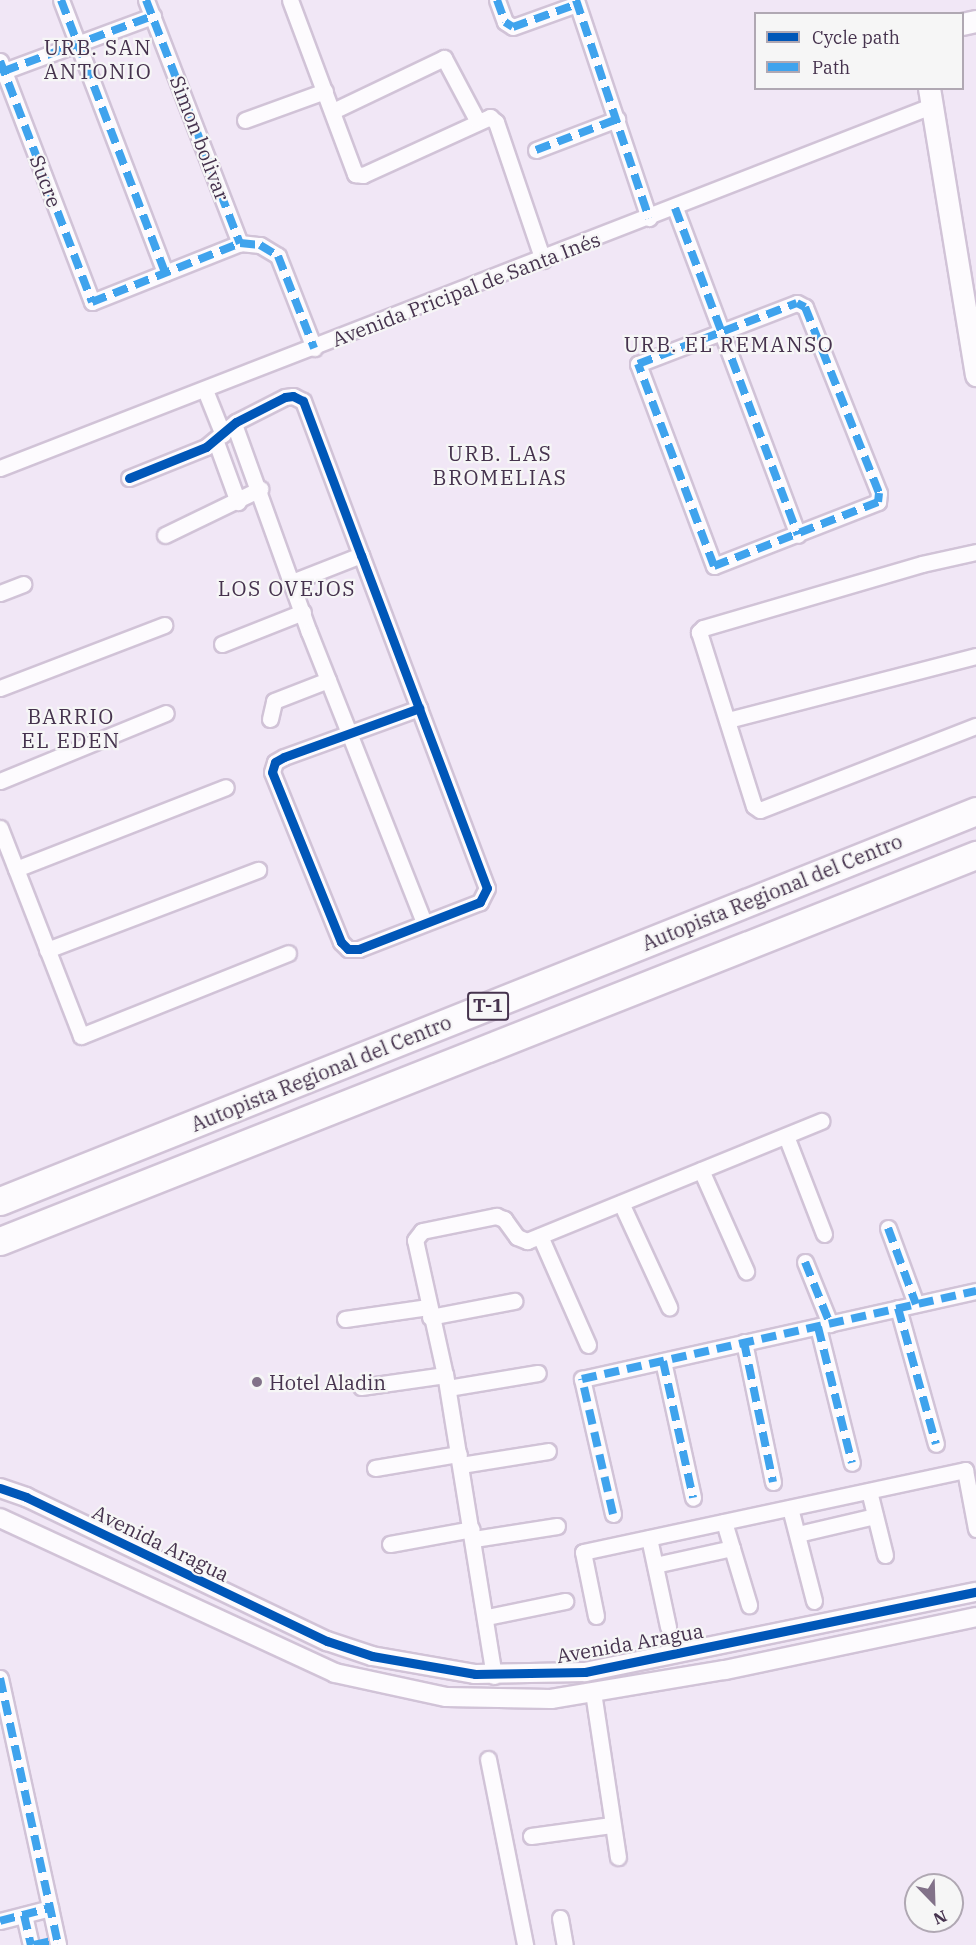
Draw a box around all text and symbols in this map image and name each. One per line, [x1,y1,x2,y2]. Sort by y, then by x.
legend [754,12,964,90]
text: Cycle path [812,26,900,49]
district label: URB. SAN ANTONIO [44,34,152,84]
text: Path [812,56,850,79]
street label: Simon bolivar [165,72,235,204]
street label: Sucre [25,151,67,211]
street label: Avenida Pricipal de Santa Inés [329,227,603,351]
district label: URB. EL REMANSO [624,331,834,357]
district label: URB. LAS BROMELIAS [433,440,567,490]
district label: LOS OVEJOS [218,575,356,601]
district label: BARRIO EL EDEN [21,703,121,753]
street label: Autopista Regional del Centro [638,829,906,955]
road number: T-1 [467,991,509,1021]
street label: Autopista Regional del Centro [187,1010,455,1136]
place label: Hotel Aladin [269,1370,386,1394]
marker: Hotel Aladin [250,1375,264,1389]
street label: Avenida Aragua [89,1500,233,1586]
street label: Avenida Aragua [555,1618,705,1668]
north arrow [904,1873,964,1933]
text: N [931,1906,950,1929]

